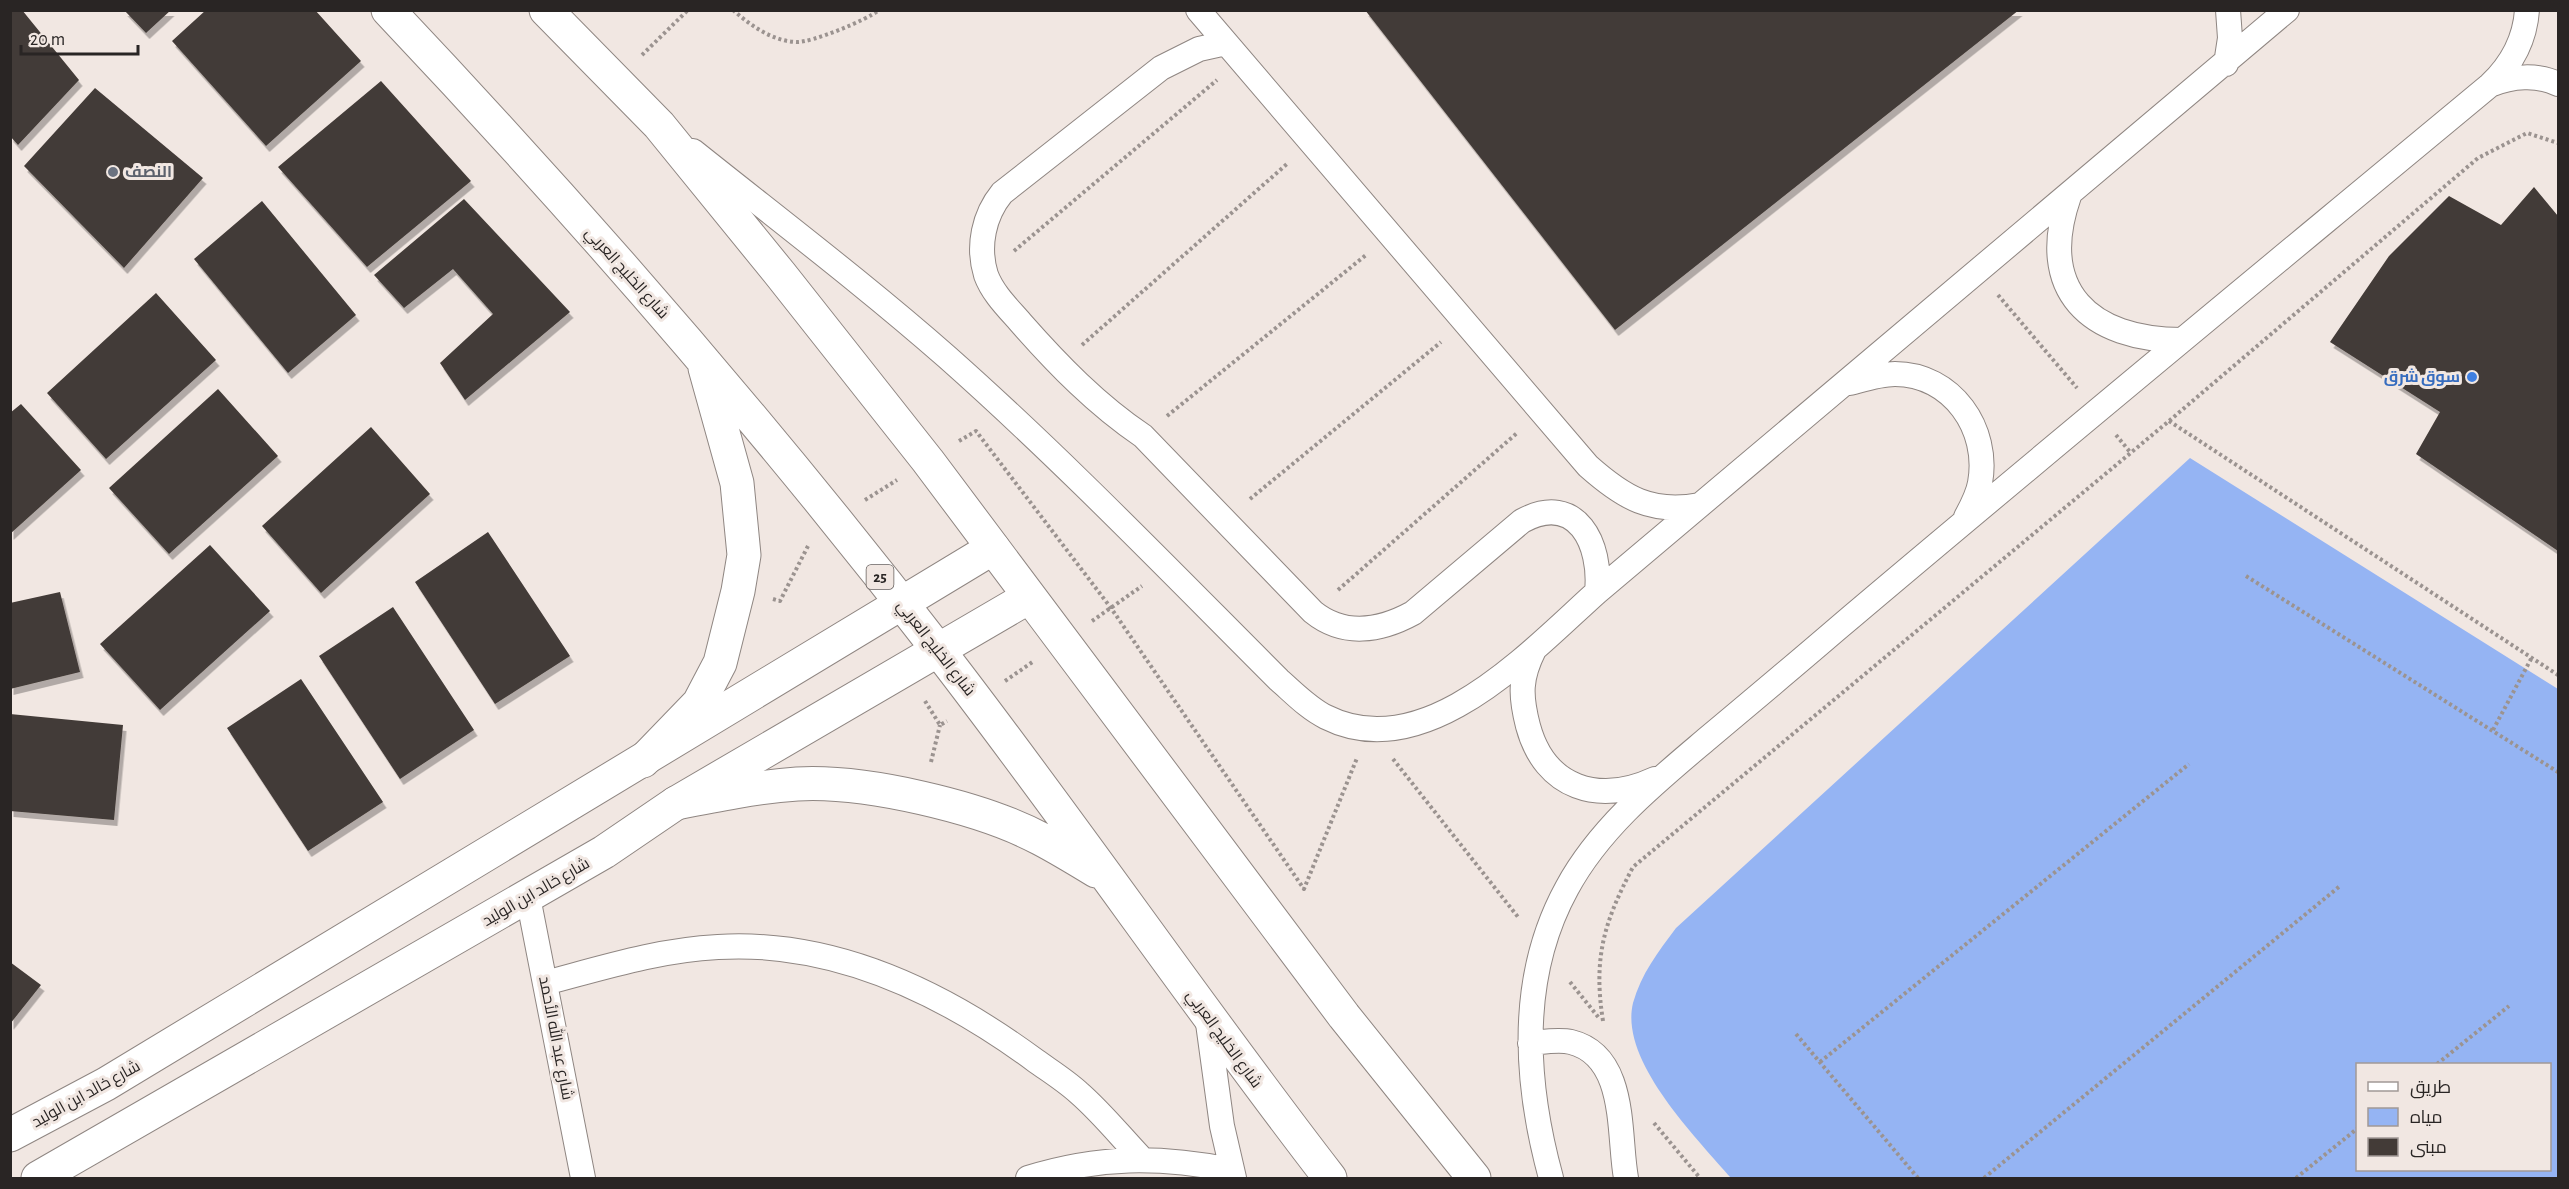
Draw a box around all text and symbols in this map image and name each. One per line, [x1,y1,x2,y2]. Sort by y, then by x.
scale bar [21,18,138,56]
text: 20 m [30,31,65,49]
place label: النصف [125,164,172,180]
marker: النصف [106,165,120,179]
street label: شارع الخليج العربي [578,224,673,325]
place label: سوق شرق [2384,368,2460,386]
marker: سوق شرق [2465,370,2479,384]
road number: 25 [866,565,894,589]
street label: شارع الخليج العربي [890,597,979,702]
street label: شارع خالد ابن الوليد [479,854,594,932]
street label: شارع عبد الله الأحمد [533,974,579,1102]
street label: شارع الخليج العربي [1179,987,1265,1094]
street label: شارع خالد ابن الوليد [29,1057,144,1133]
legend [2356,1063,2551,1171]
text: طريق [2410,1079,2451,1099]
text: مياه [2410,1109,2443,1127]
text: مبنى [2410,1139,2447,1158]

